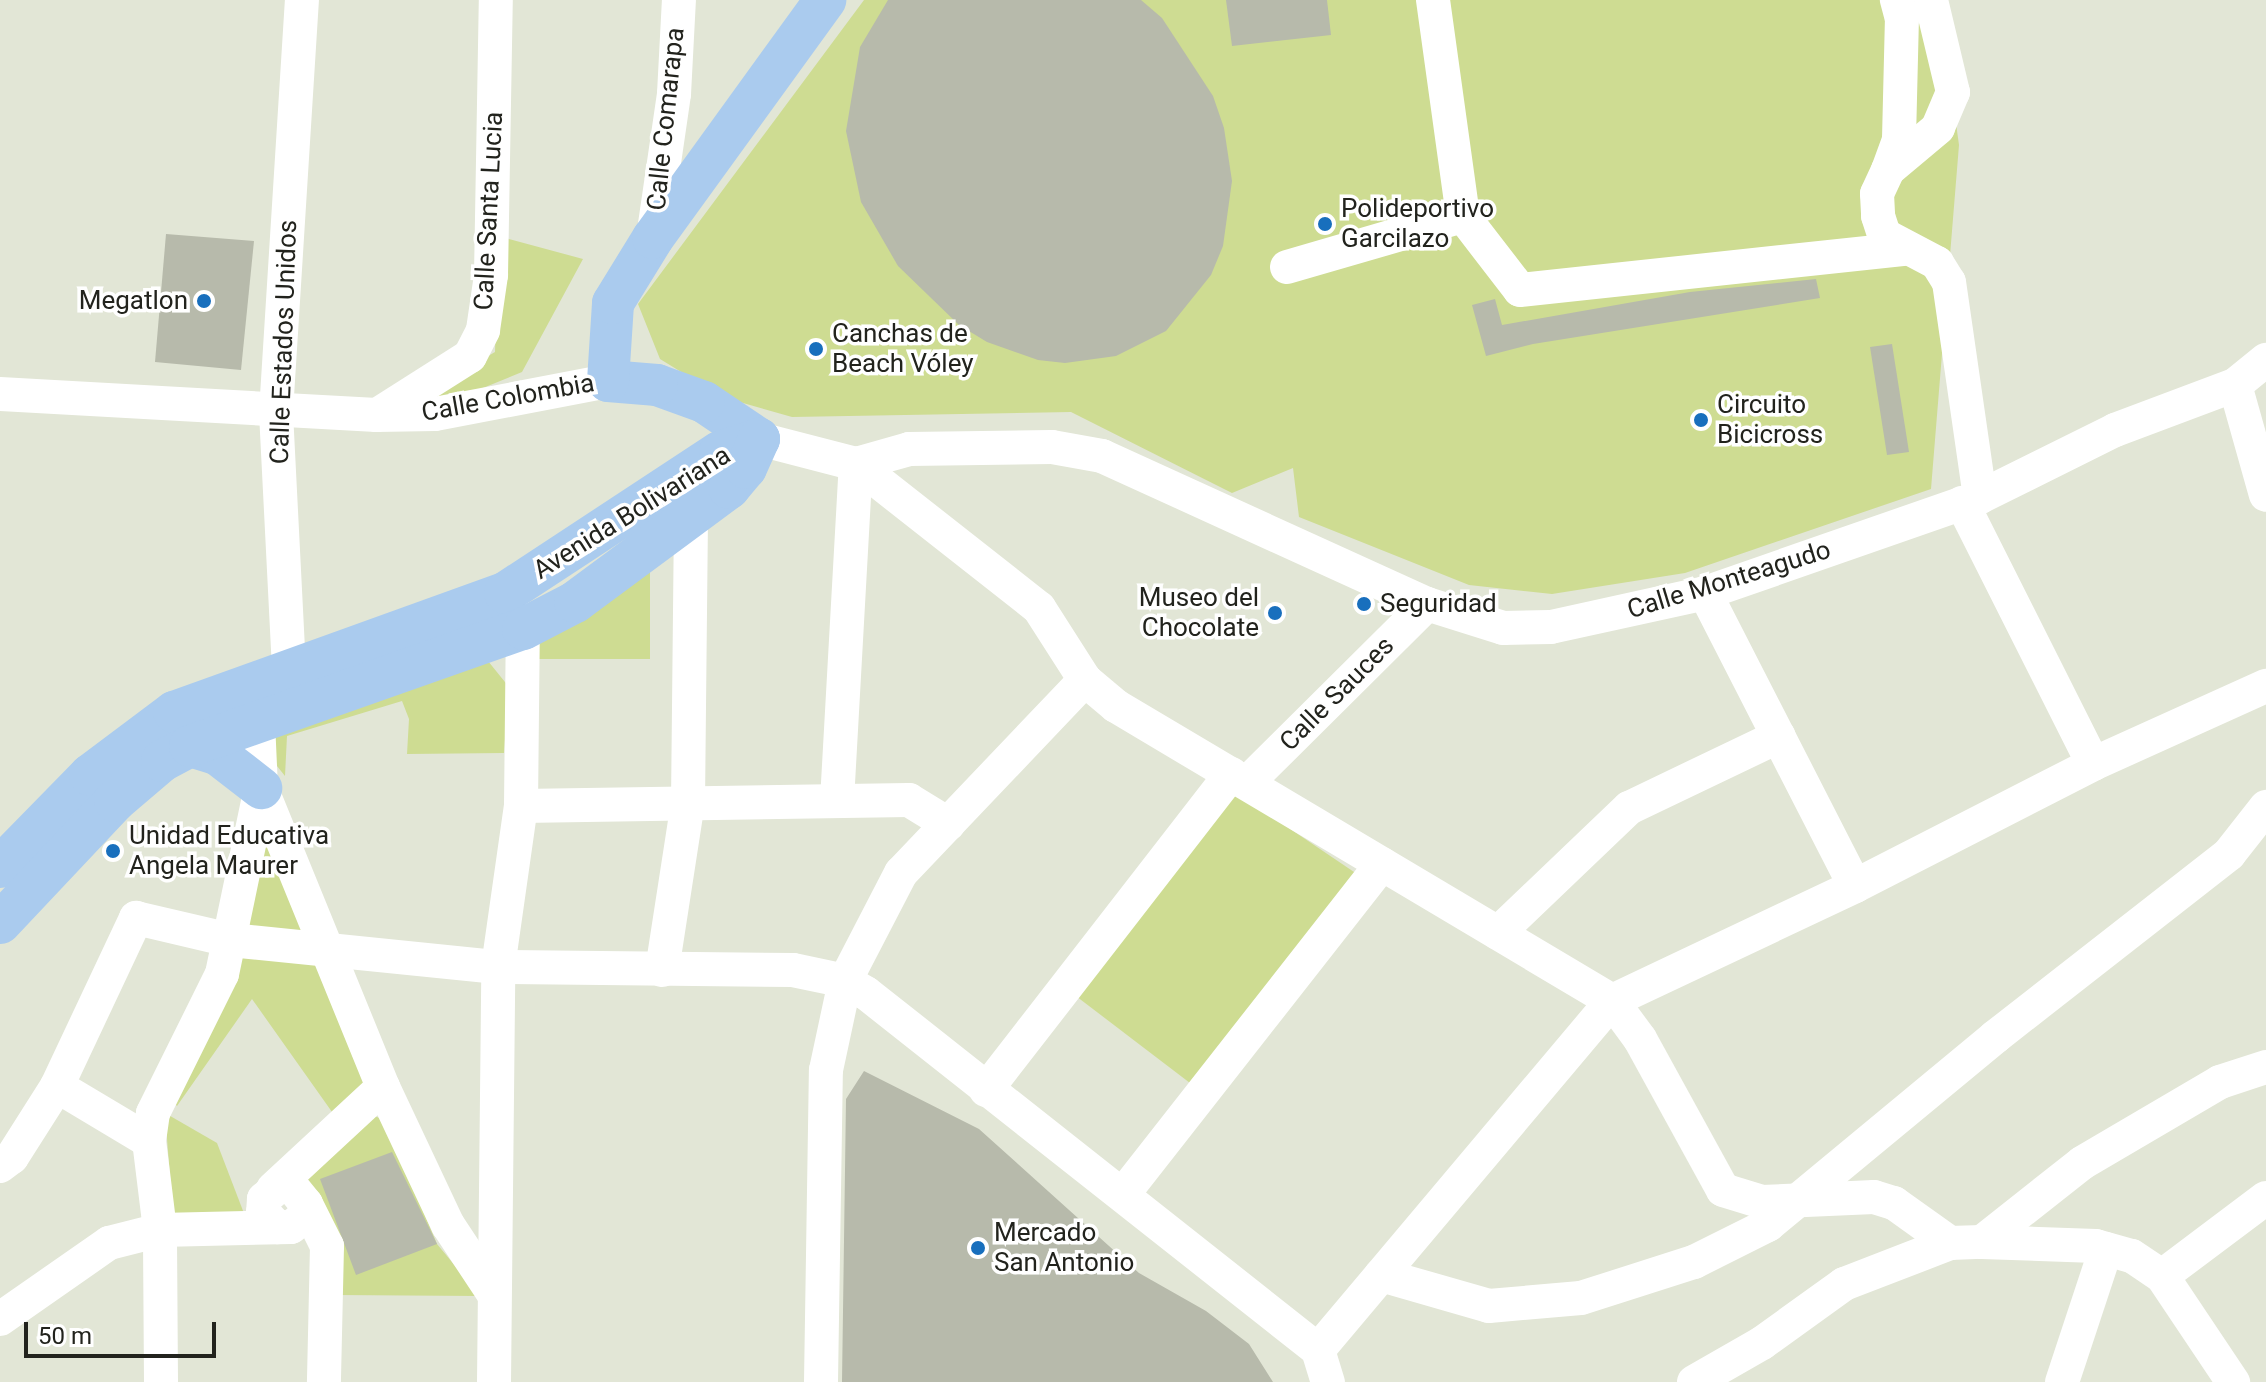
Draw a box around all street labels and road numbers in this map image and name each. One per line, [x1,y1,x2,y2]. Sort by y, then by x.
street label: Calle Comarapa [641,26,691,212]
street label: Calle Santa Lucia [468,111,510,311]
street label: Calle Estados Unidos [264,219,304,465]
street label: Calle Colombia [419,367,597,429]
street label: Avenida Bolivariana [528,440,736,586]
street label: Calle Monteagudo [1624,534,1834,626]
street label: Calle Sauces [1273,630,1401,758]

